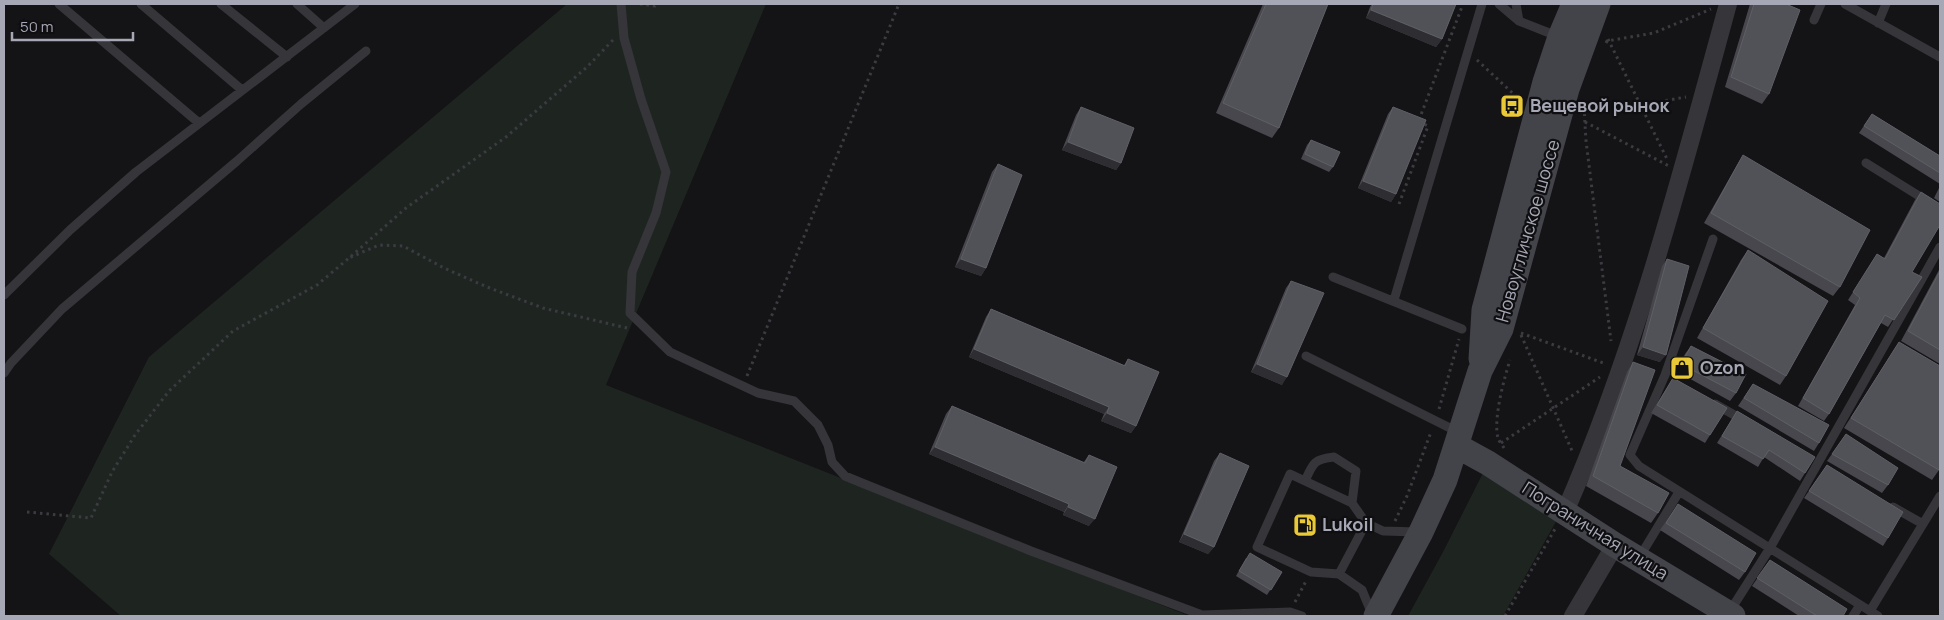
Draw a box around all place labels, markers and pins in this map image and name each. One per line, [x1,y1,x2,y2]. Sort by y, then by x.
bus stop icon: Вещевой рынок [1499,93,1525,119]
place label: Вещевой рынок [1530,93,1671,117]
shop icon: Ozon [1669,355,1695,381]
place label: Ozon [1700,355,1745,379]
fuel station icon: Lukoil [1292,512,1318,538]
place label: Lukoil [1322,512,1374,536]

